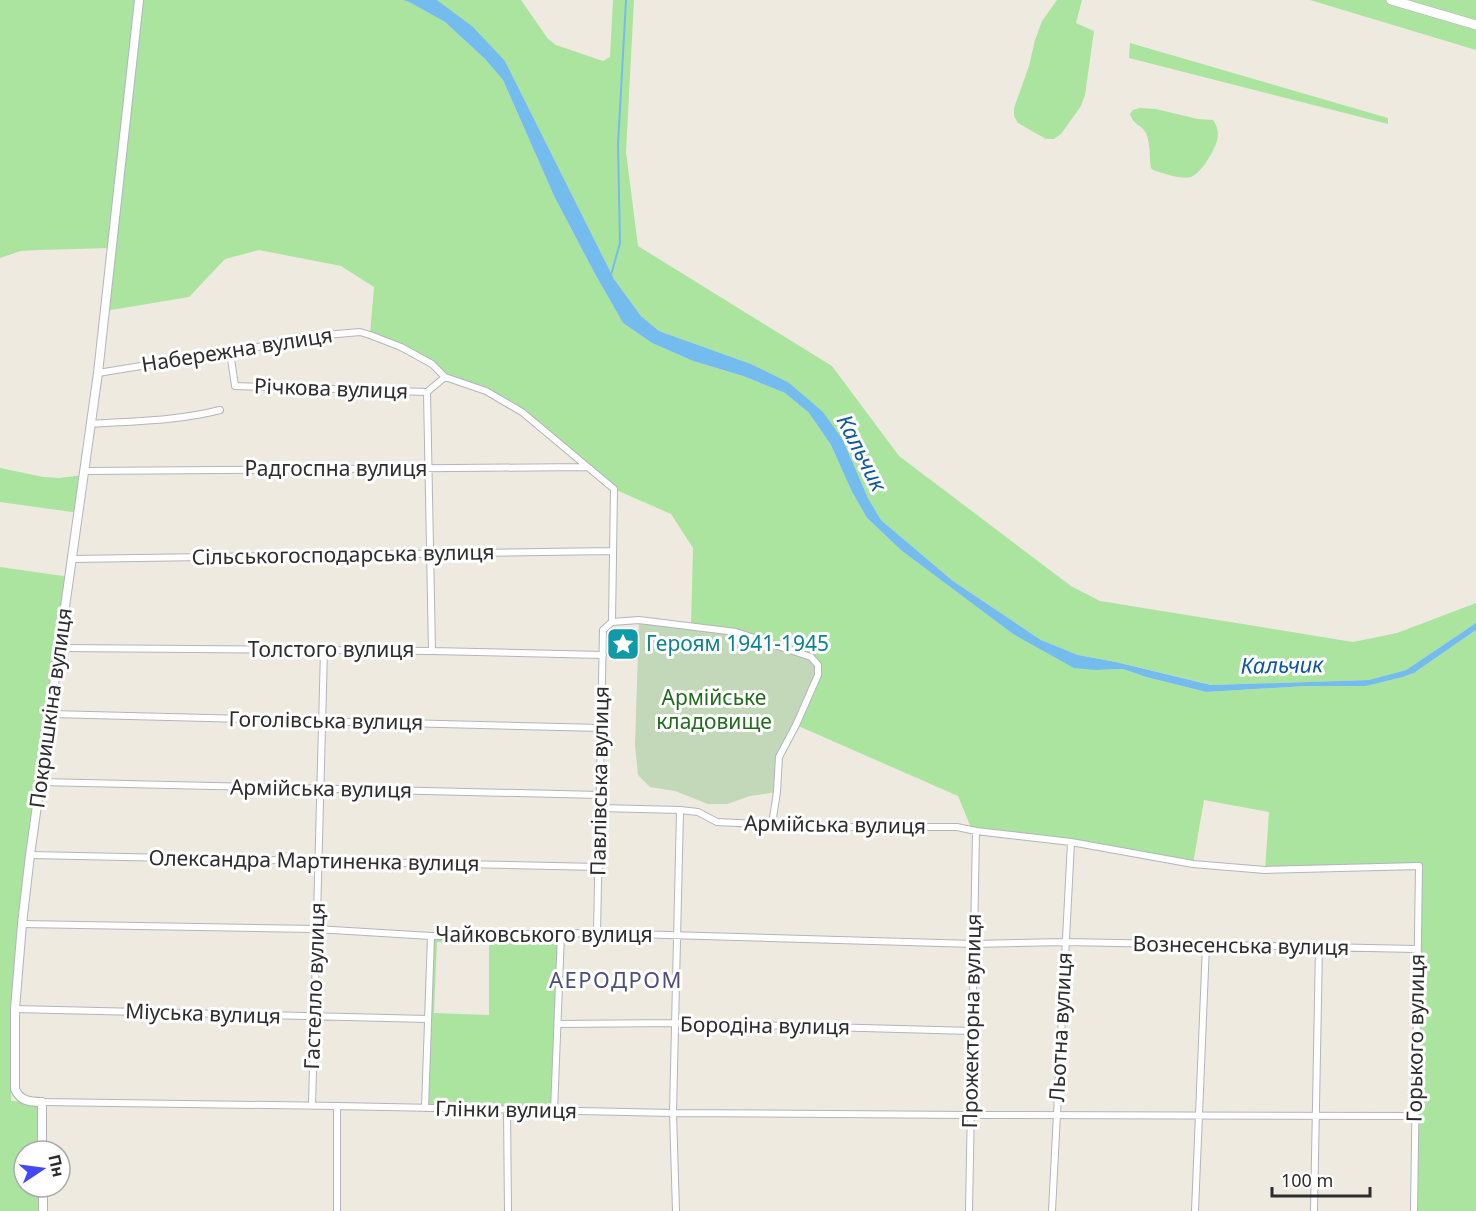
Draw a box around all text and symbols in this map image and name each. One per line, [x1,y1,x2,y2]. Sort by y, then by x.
street label: Набережна вулиця [139,320,334,378]
street label: Річкова вулиця [253,371,409,405]
water label: Кальчик [831,409,895,497]
street label: Радгоспна вулиця [245,454,427,482]
street label: Сільськогосподарська вулиця [191,537,495,571]
street label: Покришкіна вулиця [22,606,78,810]
place icon: Героям 1941-1945 [605,626,641,662]
place label: Героям 1941-1945 [646,629,829,657]
street label: Толстого вулиця [248,635,414,663]
water label: Кальчик [1240,648,1324,680]
park label: Армійське кладовище [656,683,772,735]
street label: Павлівська вулиця [583,686,615,876]
street label: Гоголівська вулиця [228,704,424,736]
street label: Армійська вулиця [230,772,412,804]
street label: Армійська вулиця [744,808,926,840]
street label: Олександра Мартиненка вулиця [148,843,480,877]
street label: Гастелло вулиця [297,902,331,1070]
street label: Прожекторна вулиця [955,913,987,1129]
street label: Чайковського вулиця [435,920,653,948]
street label: Вознесенська вулиця [1132,929,1350,961]
street label: Льотна вулиця [1042,951,1078,1102]
street label: Горького вулиця [1400,954,1430,1122]
district label: АЕРОДРОМ [549,964,683,994]
street label: Міуська вулиця [125,996,281,1030]
street label: Бородіна вулиця [680,1010,850,1040]
street label: Глінки вулиця [435,1094,577,1124]
north arrow [12,1139,72,1199]
text: Пн [43,1152,70,1179]
scale bar [1272,1160,1370,1198]
text: 100 m [1281,1168,1333,1192]

